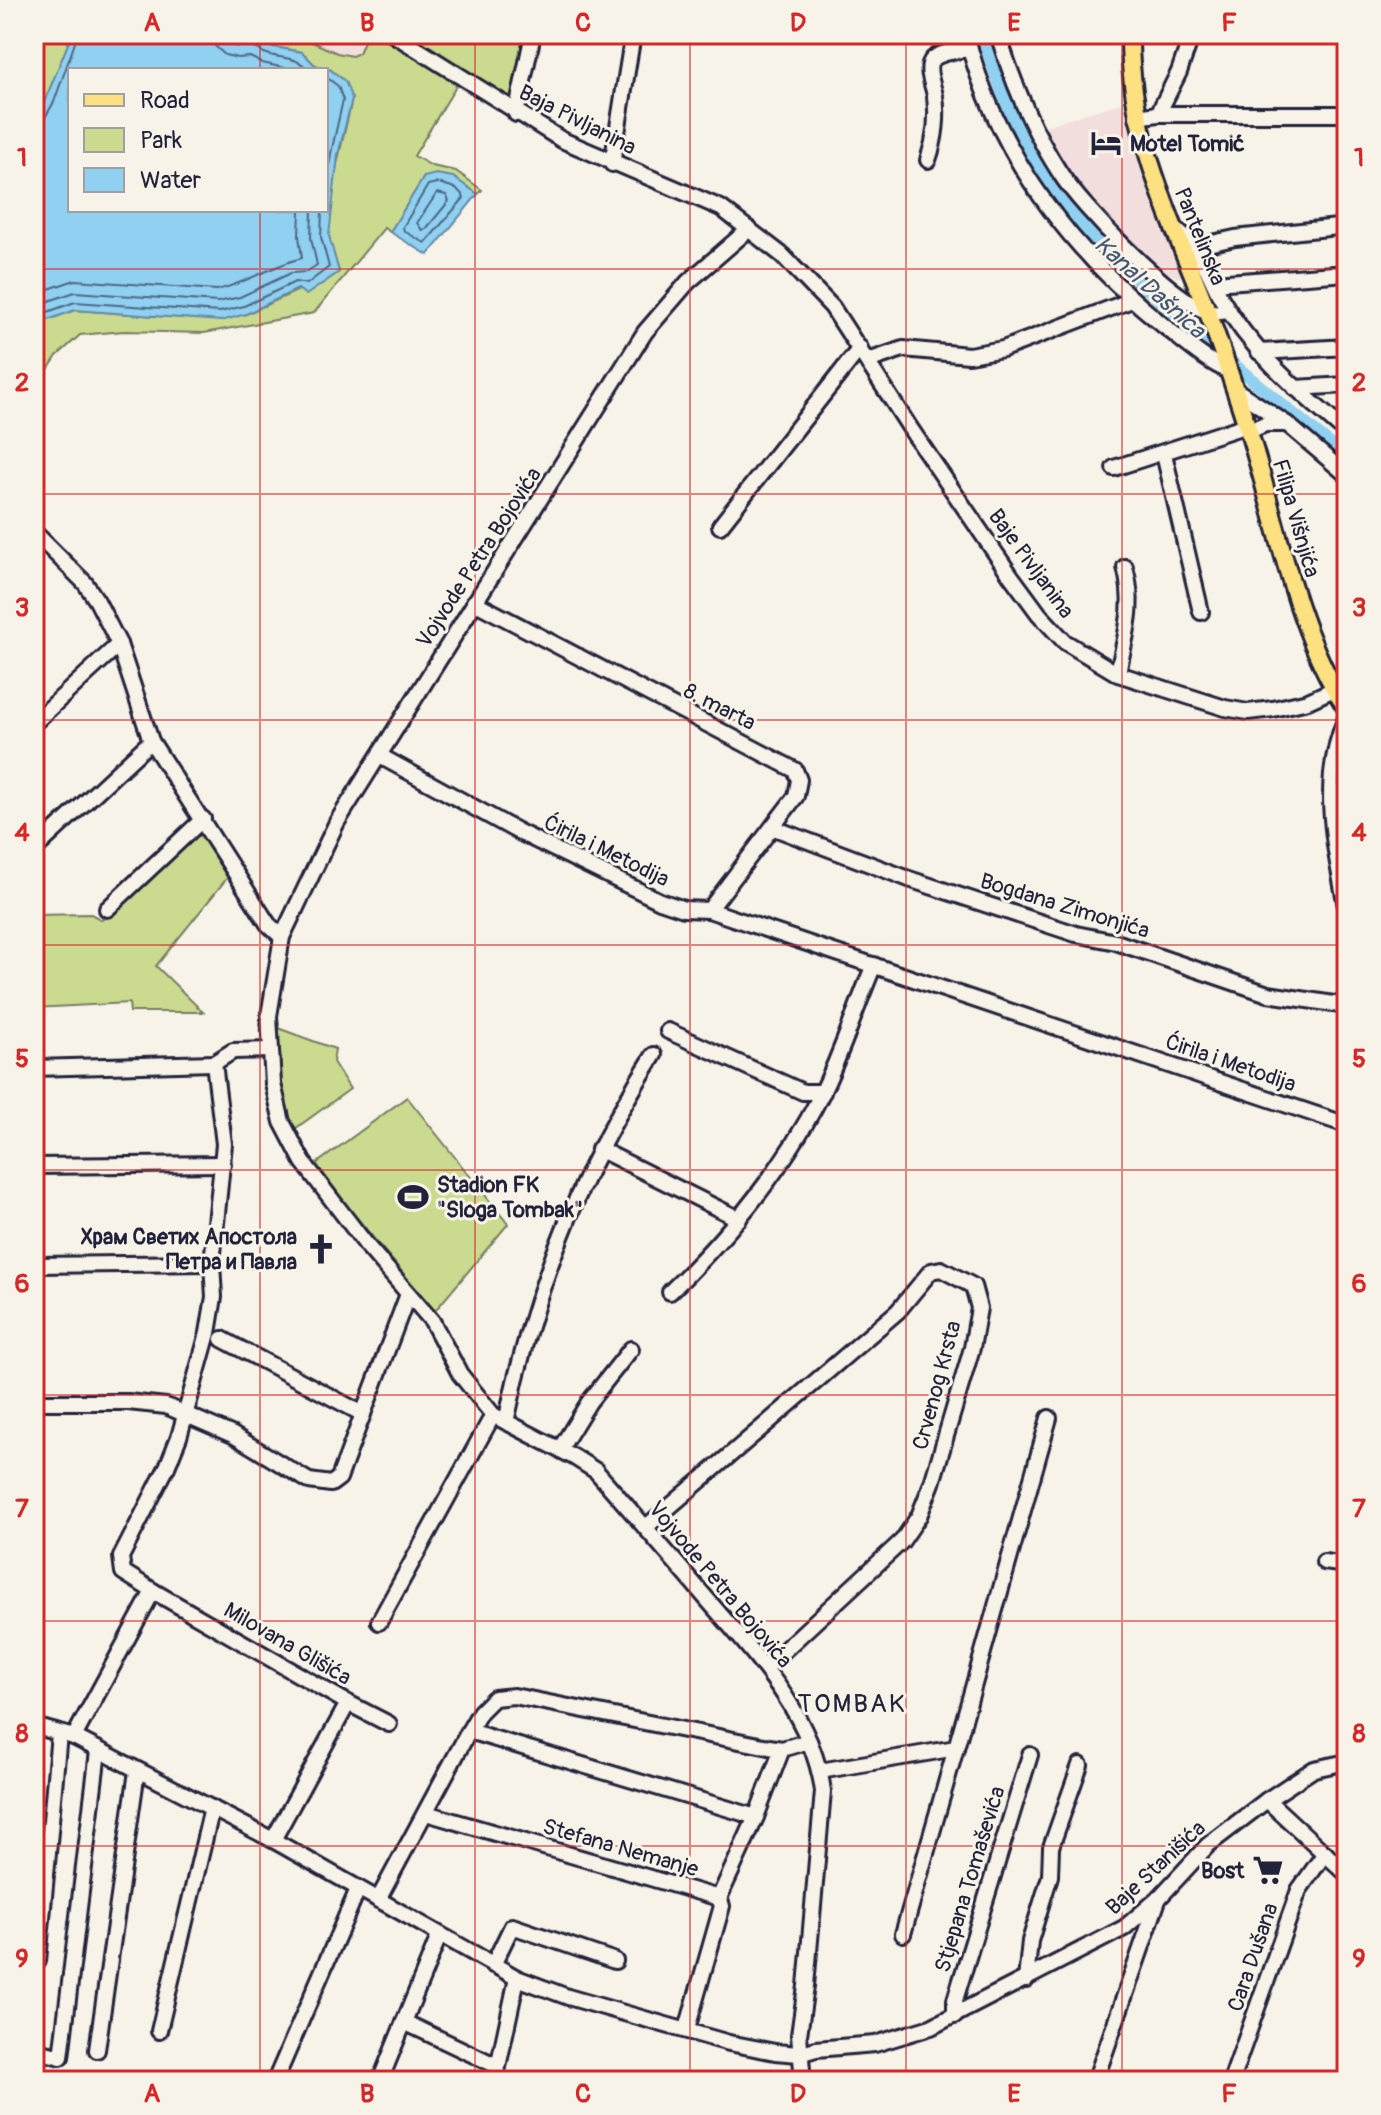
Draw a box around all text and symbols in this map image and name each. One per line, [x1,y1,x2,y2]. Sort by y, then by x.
text: A [144,7,161,39]
text: B [360,7,374,39]
text: C [575,7,591,39]
text: D [790,7,806,39]
text: E [1007,7,1021,39]
text: F [1221,7,1237,39]
legend [68,68,328,212]
street label: Baja Pivljanina [514,78,641,161]
text: Road [140,86,190,115]
text: Park [140,126,182,155]
hotel icon: Motel Tomić [1089,126,1123,160]
place label: Motel Tomić [1130,130,1245,158]
text: 1 [17,142,27,174]
text: 1 [1354,142,1364,174]
text: Water [140,166,201,195]
street label: Pantelinska [1168,183,1232,289]
water label: Kanal Dašnica [1088,230,1212,346]
text: 2 [15,367,29,399]
text: 2 [1352,367,1366,399]
street label: Filipa Višnjića [1266,456,1326,581]
street label: Vojvode Petra Bojovića [410,462,548,653]
street label: Baje Pivljanina [982,503,1080,624]
text: 3 [15,592,29,624]
text: 3 [1352,592,1366,624]
street label: 8. marta [679,677,760,737]
street label: Ćirila i Metodija [539,808,674,893]
text: 4 [14,817,30,849]
text: 4 [1351,817,1367,849]
street label: Bogdana Zimonjića [977,867,1153,945]
street label: Ćirila i Metodija [1162,1028,1300,1098]
text: 5 [15,1043,29,1075]
text: 5 [1352,1043,1366,1075]
place label: Stadion FK "Sloga Tombak" [437,1171,583,1224]
sports icon: Stadion FK "Sloga Tombak" [396,1180,430,1214]
place label: Храм Светих Апостола Петра и Павла [81,1223,297,1276]
church icon: Храм Светих Апостола Петра и Павла [304,1232,338,1266]
text: 6 [14,1268,30,1300]
text: 6 [1351,1268,1367,1300]
street label: Crvenog Krsta [906,1318,968,1453]
text: 7 [15,1493,29,1525]
text: 7 [1352,1493,1366,1525]
street label: Vojvode Petra Bojovića [642,1495,798,1674]
street label: Milovana Glišića [219,1596,356,1692]
district label: TOMBAK [798,1688,906,1720]
text: 8 [15,1718,29,1750]
text: 8 [1352,1718,1366,1750]
street label: Stjepana Tomaševića [928,1783,1012,1976]
street label: Stefana Nemanje [540,1812,702,1884]
street label: Baje Stanišića [1100,1814,1211,1921]
supermarket icon: Bost [1251,1853,1285,1887]
place label: Bost [1201,1857,1245,1885]
street label: Cara Dušana [1221,1899,1285,2015]
text: 9 [15,1943,29,1975]
text: 9 [1352,1943,1366,1975]
text: A [144,2078,161,2110]
text: B [360,2078,374,2110]
text: C [575,2078,591,2110]
text: D [790,2078,806,2110]
text: E [1007,2078,1021,2110]
text: F [1221,2078,1237,2110]

